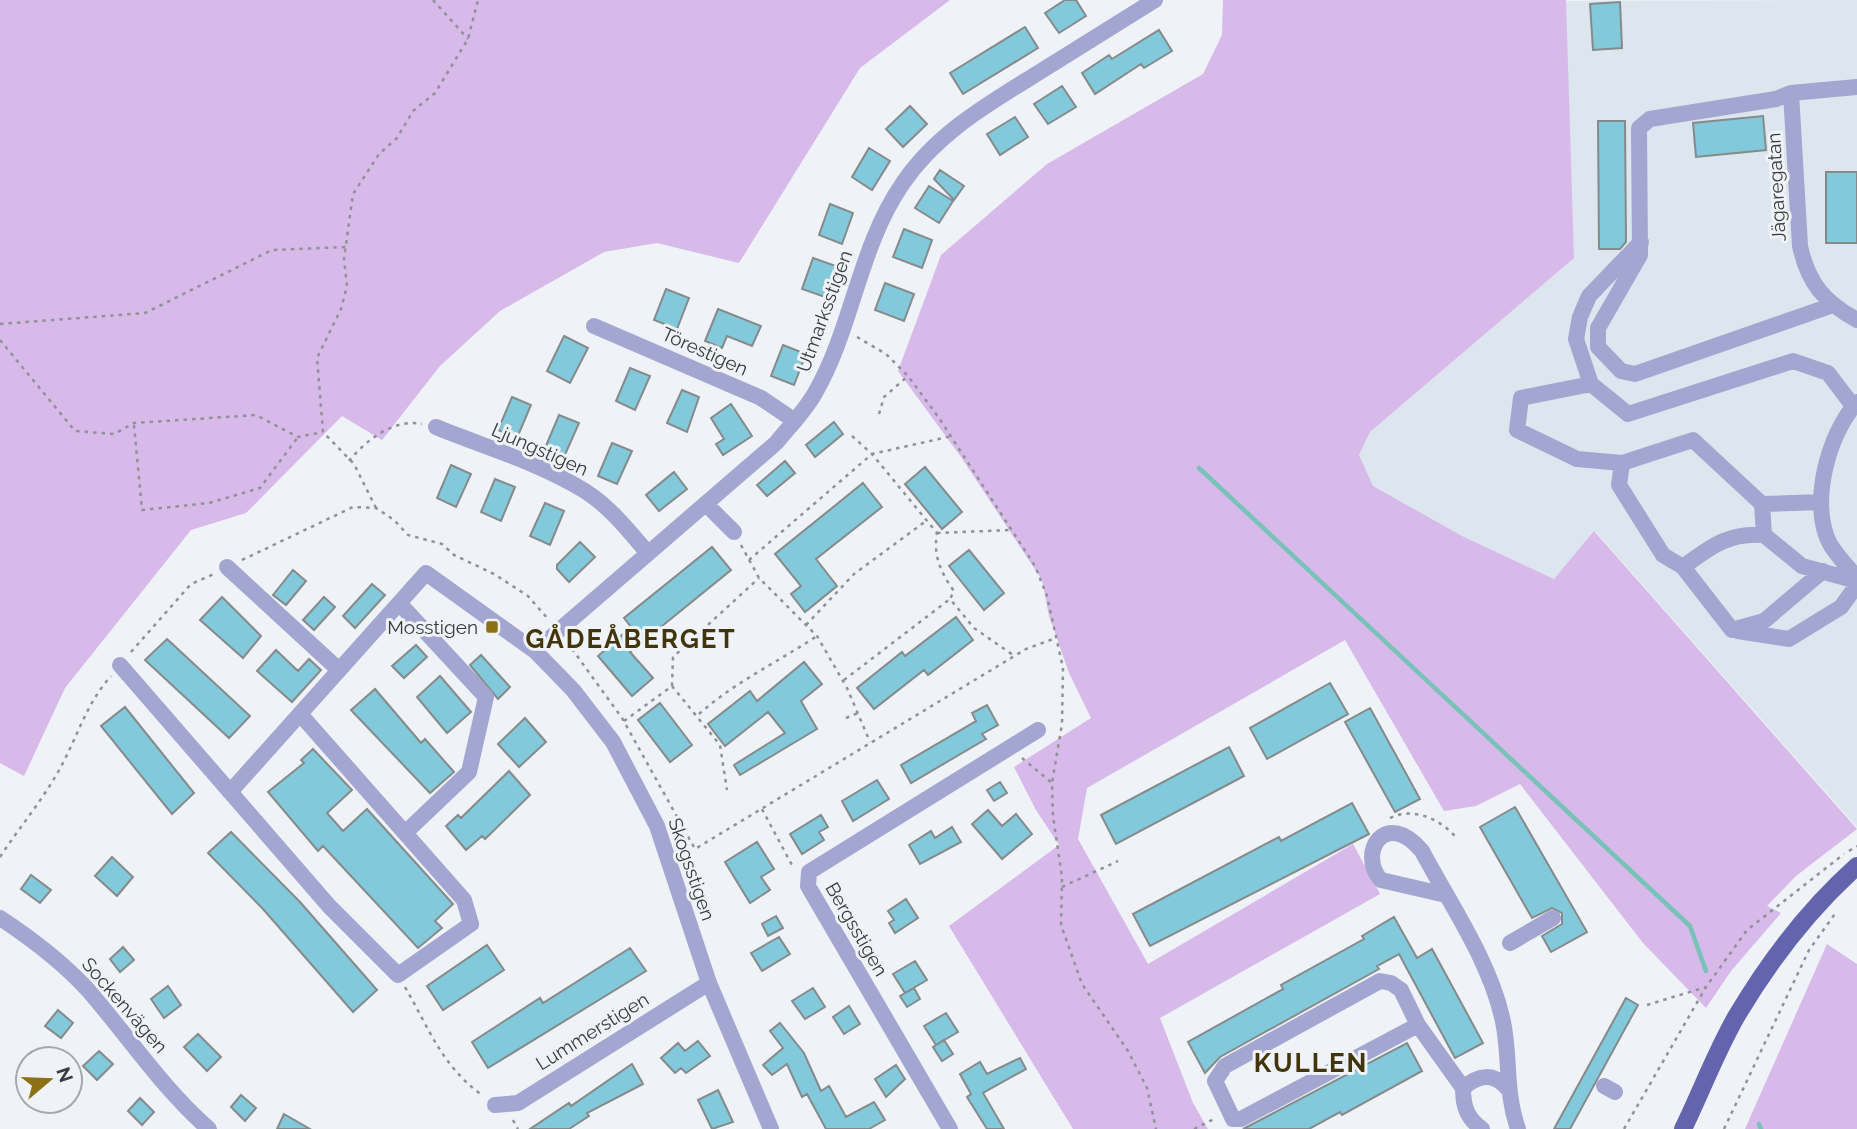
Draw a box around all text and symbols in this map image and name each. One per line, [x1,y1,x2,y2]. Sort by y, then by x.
street label: Jägaregatan [1762,132,1790,242]
street label: Utmarksstigen [792,247,856,375]
street label: Törestigen [659,322,751,380]
street label: Ljungstigen [488,418,592,480]
place label: Mosstigen [387,616,478,638]
marker: Mosstigen [484,619,500,635]
district label: GÅDEÅBERGET [525,623,737,654]
street label: Skogsstigen [664,815,720,923]
street label: Bergsstigen [821,878,893,980]
street label: Sockenvägen [78,953,172,1057]
street label: Lummerstigen [532,988,652,1074]
north arrow [14,1045,84,1115]
district label: KULLEN [1254,1048,1368,1078]
text: N [52,1064,78,1085]

